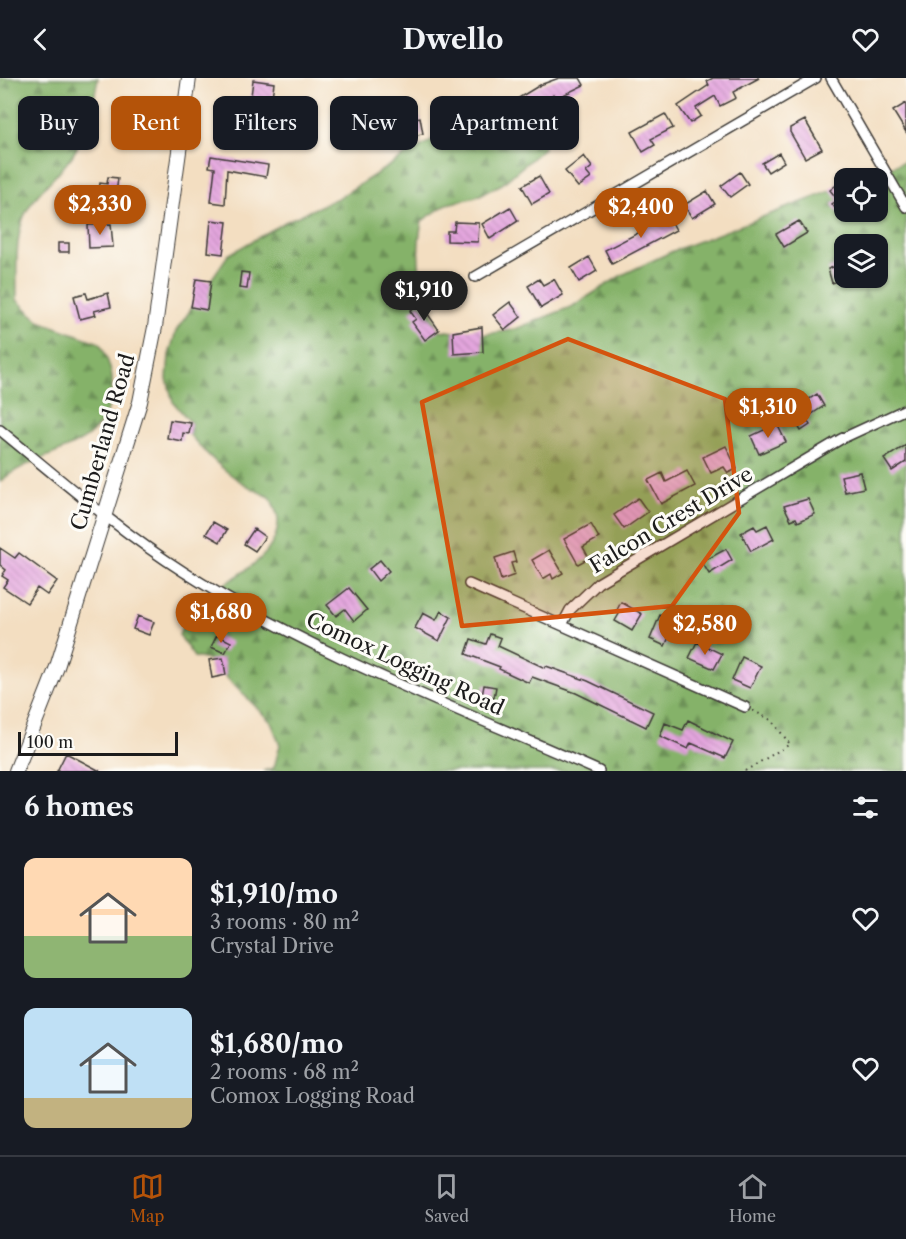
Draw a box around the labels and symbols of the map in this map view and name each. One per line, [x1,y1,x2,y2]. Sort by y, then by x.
pin: $2,330 [51,185,149,236]
pin: $2,400 [592,188,690,239]
pin: $1,910 [375,271,473,322]
street label: Cumberland Road [65,350,140,533]
pin: $1,310 [719,388,817,439]
street label: Falcon Crest Drive [585,461,757,578]
pin: $1,680 [172,593,270,644]
pin: $2,580 [656,605,754,656]
street label: Comox Logging Road [302,607,508,720]
scale bar [18,729,178,756]

